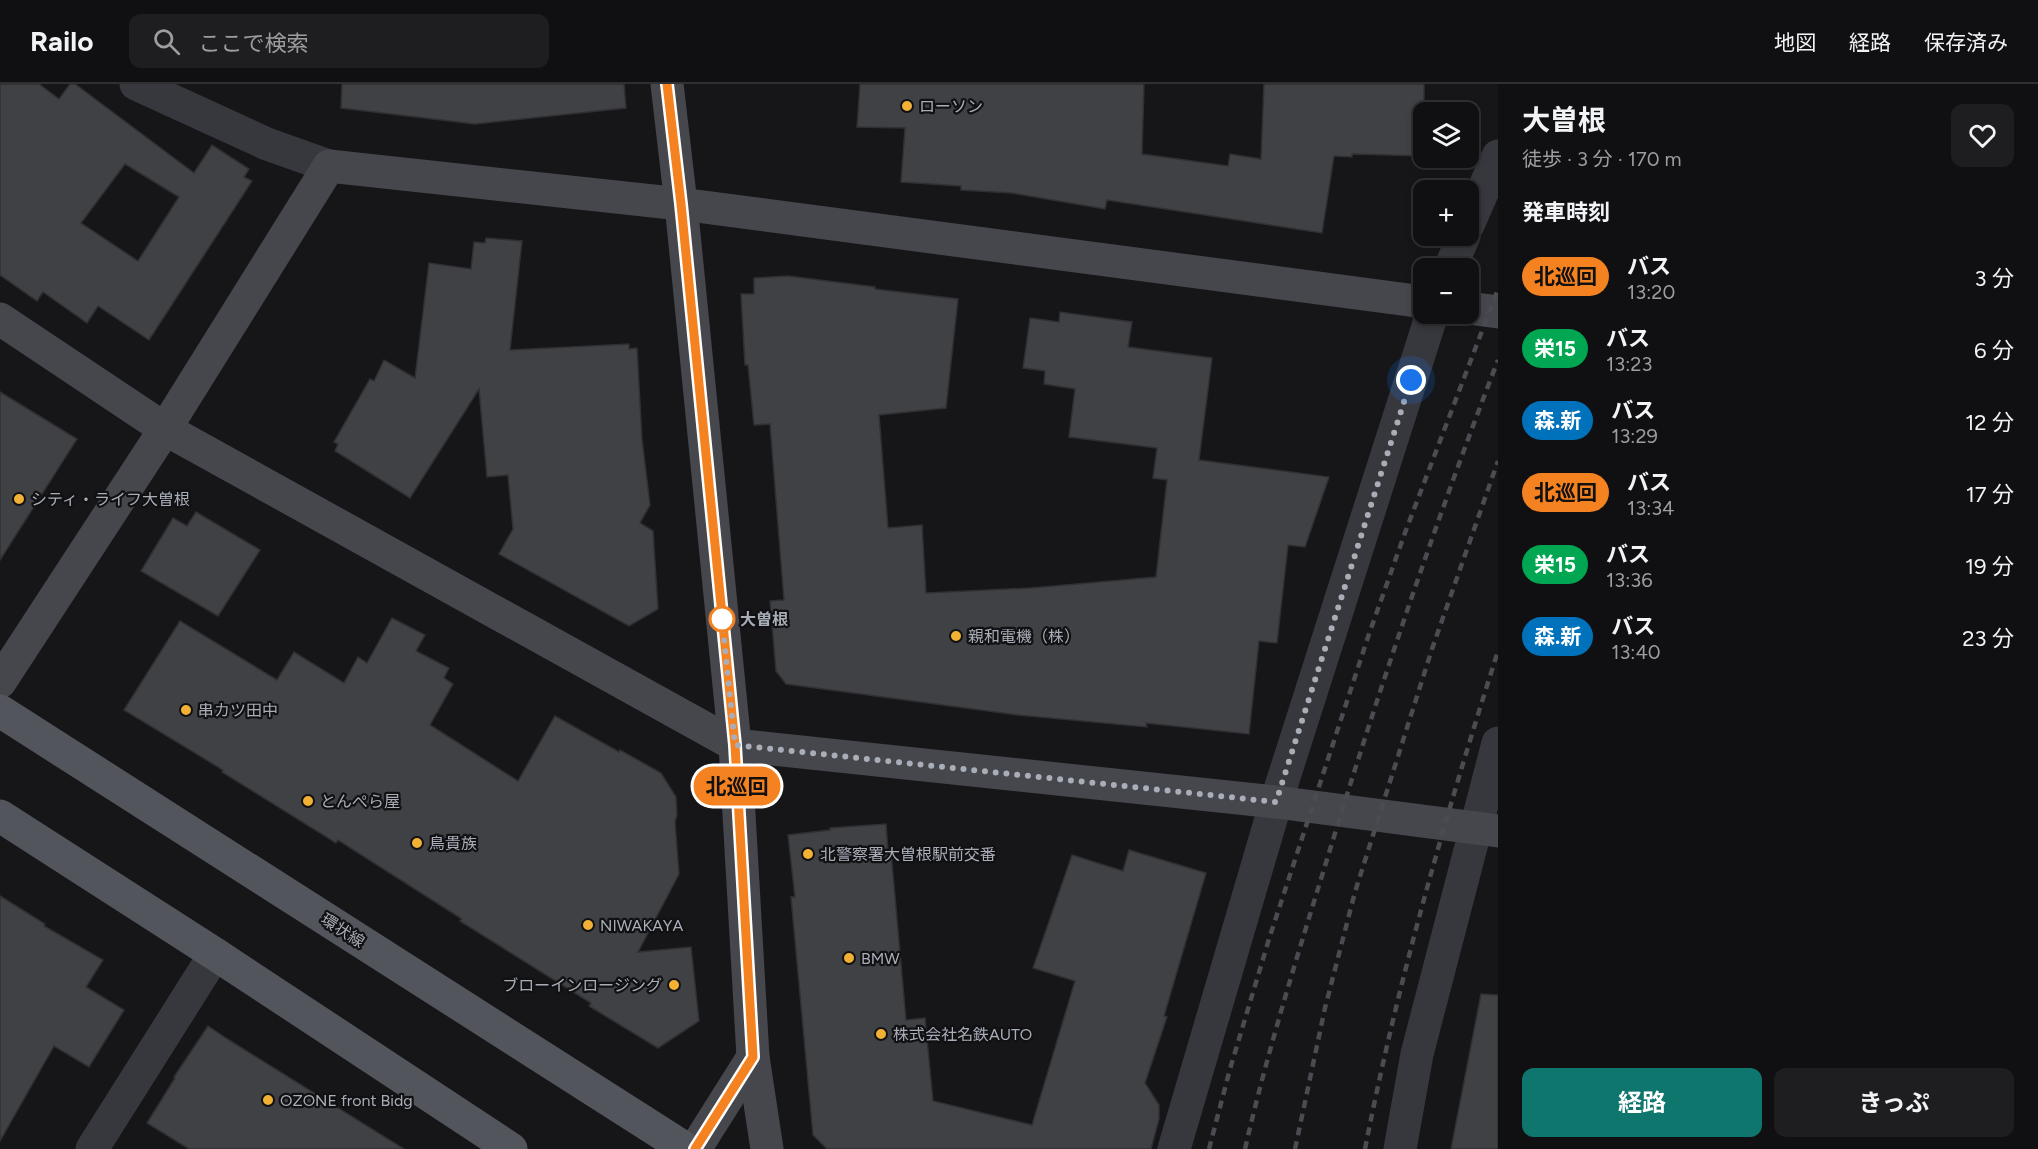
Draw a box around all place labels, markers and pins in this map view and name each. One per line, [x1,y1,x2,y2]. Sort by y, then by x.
place label: ローソン [919,97,983,116]
marker: ローソン [900,99,914,113]
place label: シティ・ライフ大曽根 [31,490,190,509]
marker: シティ・ライフ大曽根 [12,492,26,506]
marker: 大曽根 [709,606,735,632]
place label: 大曽根 [740,610,788,629]
place label: 親和電機（株） [968,627,1080,646]
marker: 親和電機（株） [949,629,963,643]
place label: 串カツ田中 [198,701,278,720]
marker: 串カツ田中 [179,703,193,717]
place label: とんぺら屋 [320,792,400,811]
marker: とんぺら屋 [301,794,315,808]
place label: 鳥貴族 [429,834,477,853]
marker: 鳥貴族 [410,836,424,850]
place label: 北警察署大曽根駅前交番 [820,845,996,864]
marker: 北警察署大曽根駅前交番 [801,847,815,861]
place label: NIWAKAYA [600,916,683,935]
marker: NIWAKAYA [581,918,595,932]
place label: BMW [861,949,900,968]
marker: BMW [842,951,856,965]
place label: ブローインロージング [502,976,662,995]
marker: ブローインロージング [667,978,681,992]
place label: 株式会社名鉄AUTO [893,1025,1032,1044]
marker: 株式会社名鉄AUTO [874,1027,888,1041]
place label: OZONE front Bidg [280,1091,413,1110]
marker: OZONE front Bidg [261,1093,275,1107]

